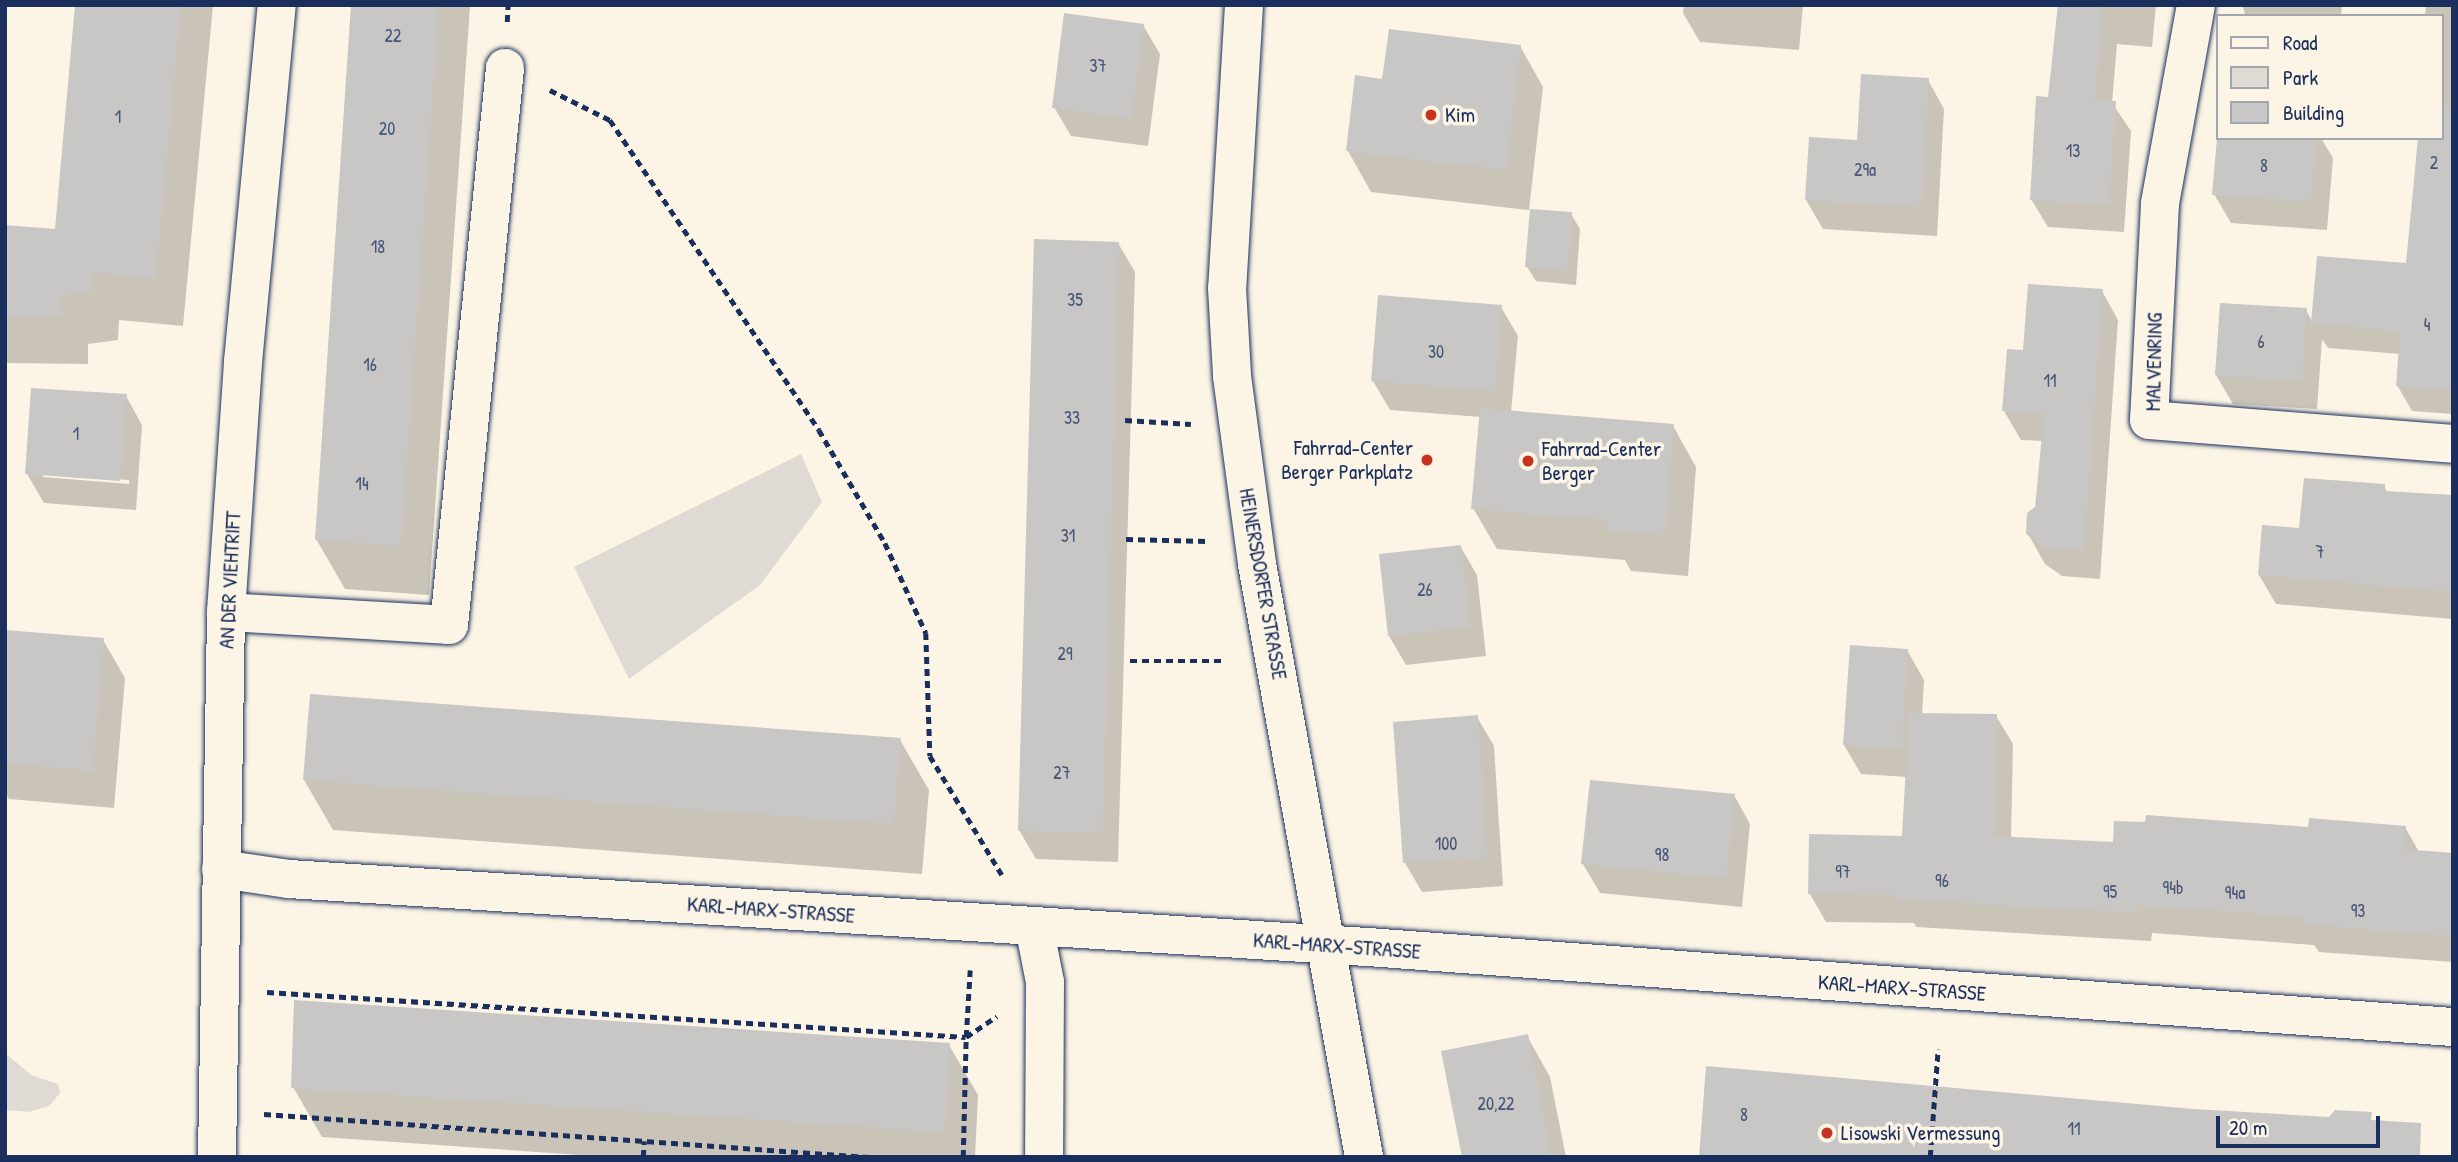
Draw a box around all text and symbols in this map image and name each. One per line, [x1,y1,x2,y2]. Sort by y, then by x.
legend [2216,14,2444,140]
house number: 22 [385,25,401,47]
text: Road [2283,28,2317,57]
house number: 37 [1090,55,1106,77]
text: Park [2283,63,2318,92]
text: Building [2283,98,2344,127]
place label: Kim [1445,102,1475,128]
house number: 1 [115,106,121,128]
marker: Kim [1423,107,1439,123]
house number: 20 [379,118,395,140]
house number: 13 [2066,140,2080,162]
house number: 2 [2430,152,2438,174]
house number: 8 [2260,155,2268,177]
house number: 29a [1854,159,1876,181]
house number: 18 [371,236,385,258]
house number: 35 [1067,289,1083,311]
street label: MALVENRING [2141,313,2167,411]
house number: 4 [2424,314,2430,336]
house number: 6 [2257,331,2265,353]
house number: 30 [1428,341,1444,363]
house number: 16 [363,354,377,376]
house number: 11 [2043,370,2057,392]
house number: 33 [1064,407,1080,429]
house number: 1 [73,423,79,445]
place label: Fahrrad-Center Berger Parkplatz [1281,435,1413,485]
place label: Fahrrad-Center Berger [1542,436,1661,486]
marker: Fahrrad-Center Berger Parkplatz [1419,452,1435,468]
marker: Fahrrad-Center Berger [1520,453,1536,469]
house number: 14 [355,473,369,495]
street label: HEINERSDORFER STRASSE [1234,486,1292,682]
street label: AN DER VIEHTRIFT [214,511,246,649]
house number: 31 [1061,525,1075,547]
house number: 7 [2316,541,2324,563]
house number: 26 [1417,579,1433,601]
house number: 29 [1057,643,1073,665]
house number: 27 [1053,762,1071,784]
house number: 100 [1435,833,1457,855]
house number: 98 [1655,844,1669,866]
house number: 97 [1835,861,1851,883]
house number: 96 [1935,870,1949,892]
house number: 94b [2163,877,2183,899]
house number: 95 [2103,881,2117,903]
house number: 94a [2225,882,2245,904]
street label: KARL-MARX-STRASSE [686,892,856,928]
house number: 93 [2351,900,2365,922]
street label: KARL-MARX-STRASSE [1252,928,1422,964]
street label: KARL-MARX-STRASSE [1817,970,1987,1006]
house number: 20,22 [1478,1093,1514,1115]
scale bar [2220,1102,2384,1146]
house number: 8 [1740,1104,1748,1126]
text: 20 m [2229,1113,2267,1142]
house number: 11 [2067,1118,2081,1140]
place label: Lisowski Vermessung [1841,1120,2000,1146]
marker: Lisowski Vermessung [1819,1125,1835,1141]

